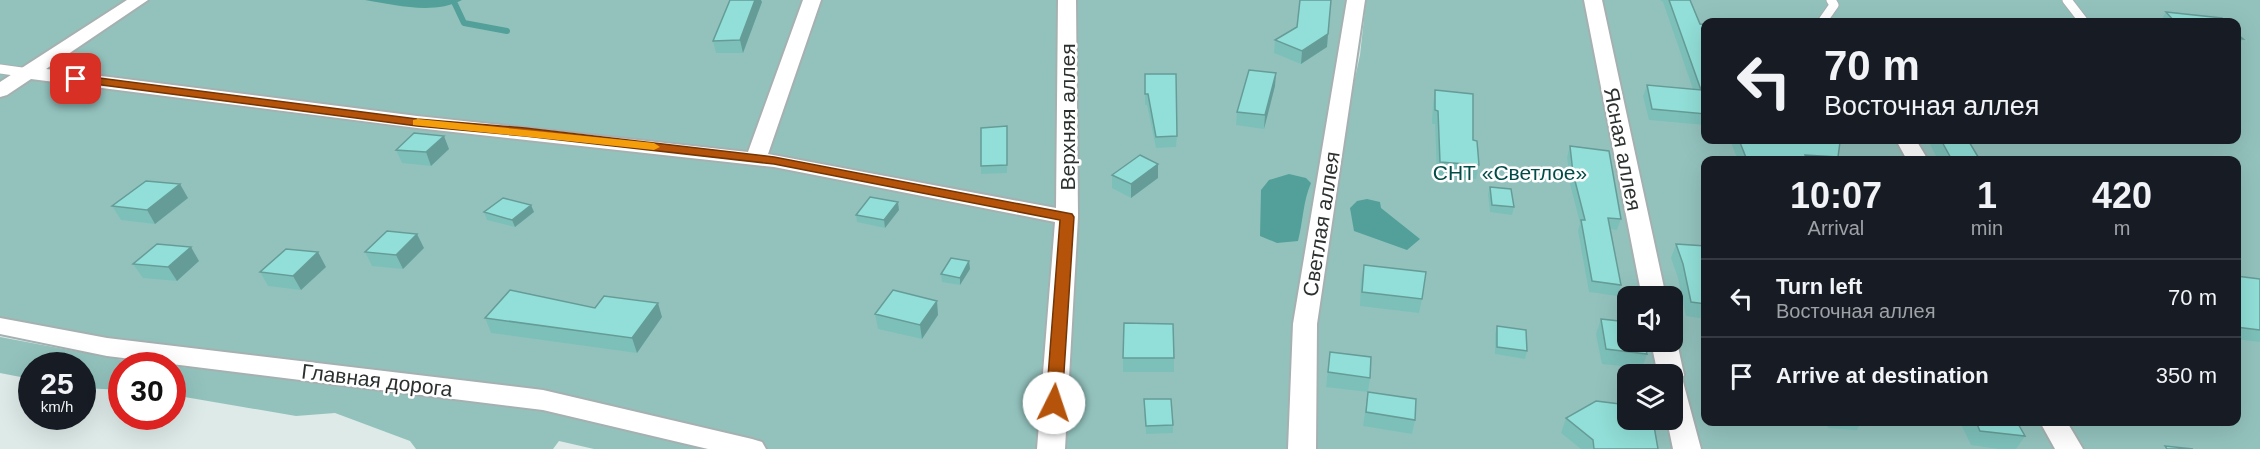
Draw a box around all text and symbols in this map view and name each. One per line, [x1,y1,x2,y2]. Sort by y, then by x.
icon: left [1725,42,1803,120]
text: 70 m [1824,42,1920,89]
street label: Верхняя аллея [1056,43,1079,191]
pin [50,53,101,104]
icon: arrive [59,62,92,95]
street label: Ясная аллея [1600,85,1646,213]
text: Восточная аллея [1824,91,2039,121]
street label: Светлая аллея [1298,150,1344,298]
park label: СНТ «Светлое» [1433,161,1587,184]
text: 10:07 [1790,175,1882,216]
text: 1 [1977,175,1997,216]
text: 420 [2092,175,2152,216]
text: Arrival [1808,217,1864,239]
text: min [1971,217,2003,239]
text: m [2114,217,2130,239]
text: Turn left [1776,274,1862,299]
icon: left [1725,282,1758,315]
text: 70 m [2168,285,2217,310]
map controls [1617,286,1683,430]
button: sound [1617,286,1683,352]
text: Восточная аллея [1776,300,1935,322]
speed limit sign: 30 [108,352,186,430]
street label: Главная дорога [300,359,454,401]
icon: arrive [1725,360,1758,393]
text: Arrive at destination [1776,363,1989,388]
text: 350 m [2156,363,2217,388]
button: layers [1617,364,1683,430]
text: 25 [40,367,74,400]
position arrow [1022,371,1086,435]
text: km/h [41,398,73,415]

